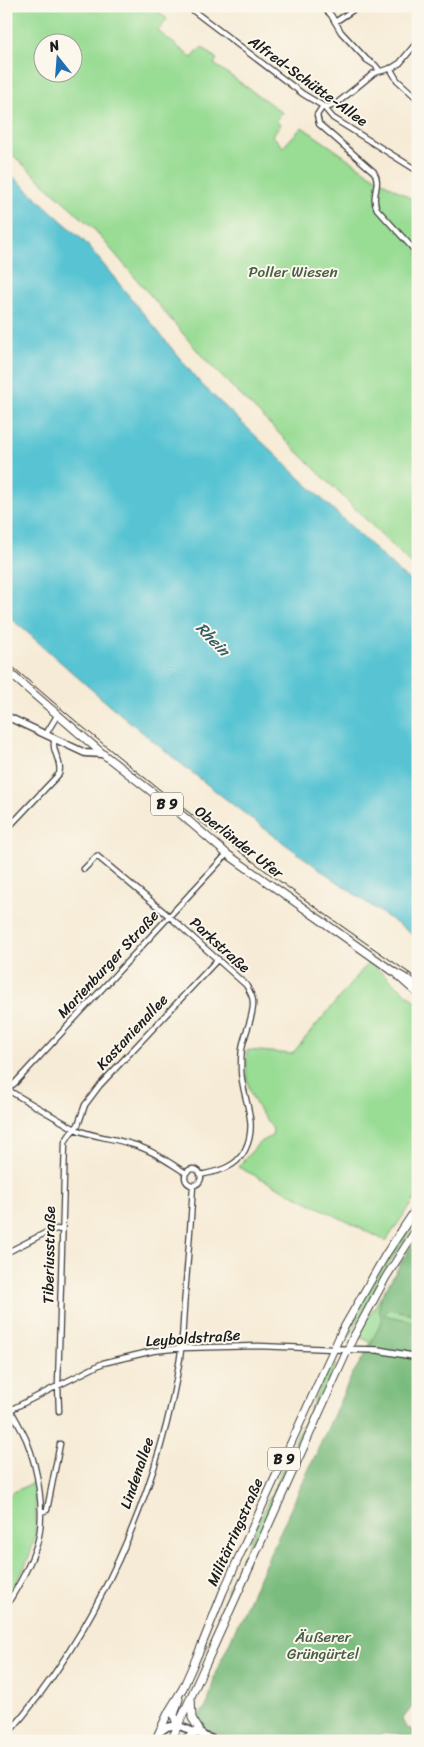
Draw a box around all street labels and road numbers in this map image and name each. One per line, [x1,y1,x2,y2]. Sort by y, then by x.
street label: Alfred-Schütte-Allee [242,28,373,133]
road number: B 9 [151,792,183,816]
street label: Oberländer Ufer [189,799,290,886]
street label: Marienburger Straße [51,904,166,1024]
street label: Parkstraße [184,910,256,980]
street label: Kastanienallee [90,988,175,1076]
street label: Tiberiusstraße [35,1206,63,1304]
street label: Leyboldstraße [145,1322,242,1354]
street label: Lindenallee [113,1433,161,1512]
road number: B 9 [268,1448,300,1470]
street label: Militärringstraße [199,1473,271,1590]

